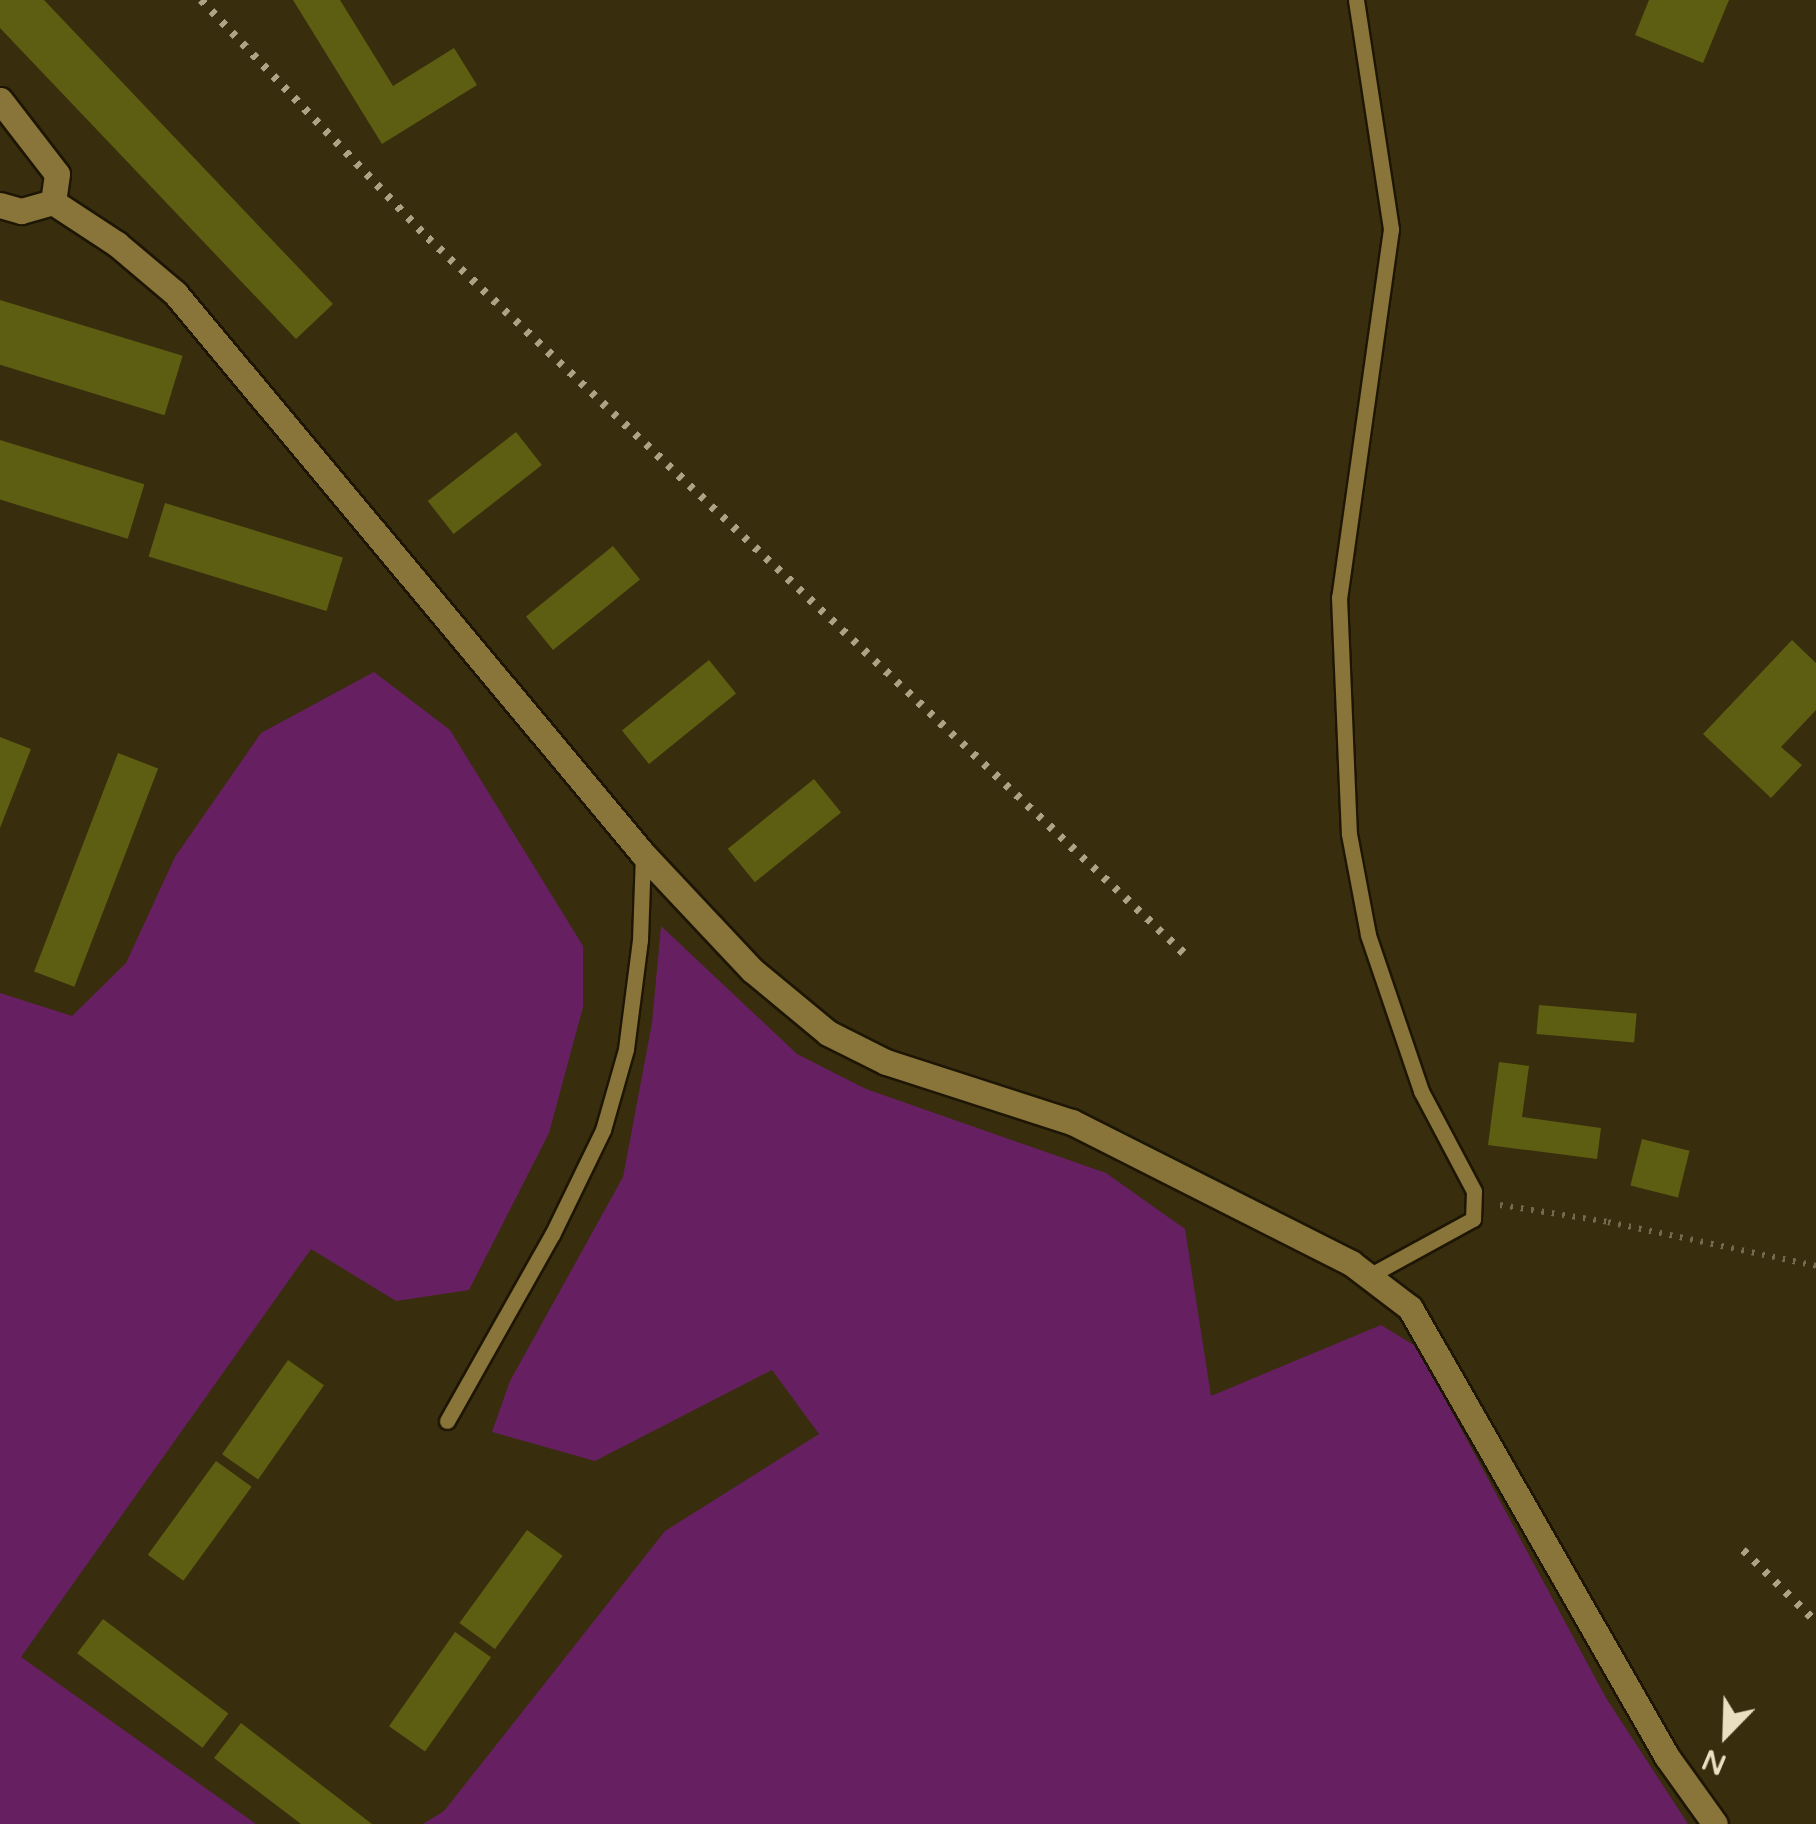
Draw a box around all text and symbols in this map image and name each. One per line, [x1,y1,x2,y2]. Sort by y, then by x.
north arrow [1676,1684,1776,1784]
text: N [1697,1742,1731,1782]

